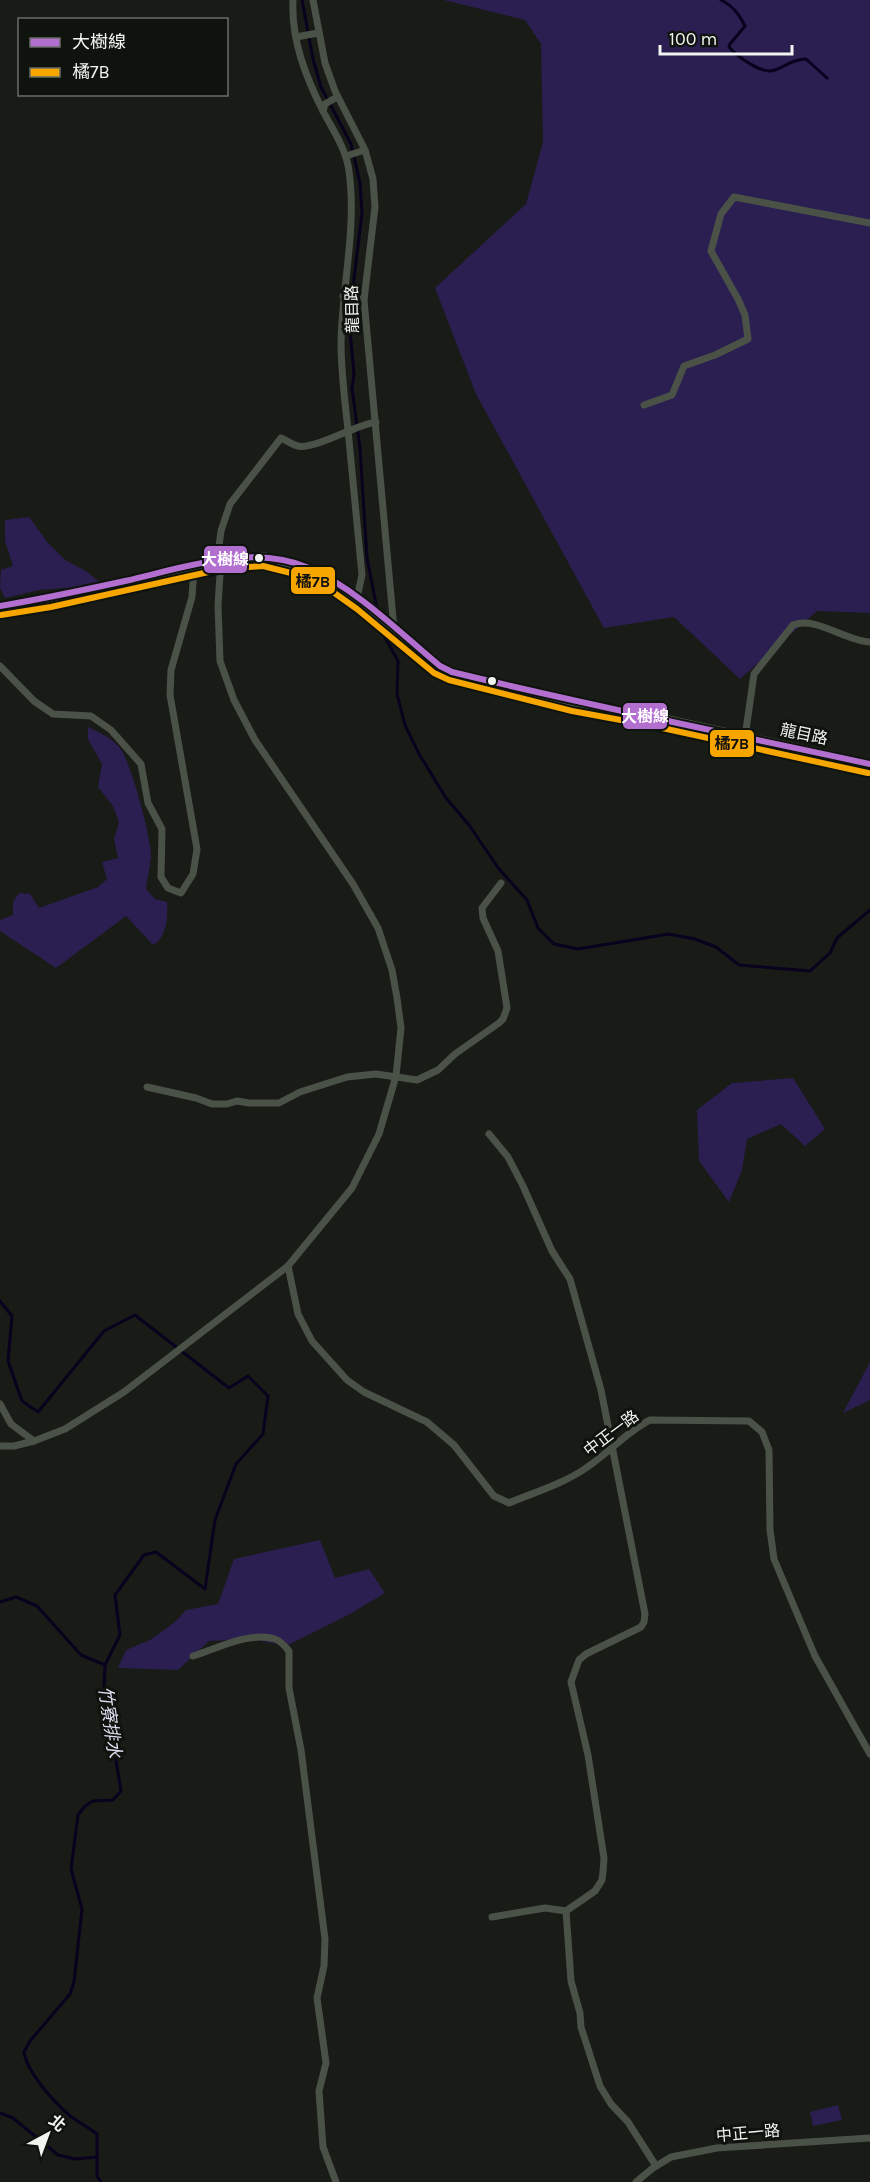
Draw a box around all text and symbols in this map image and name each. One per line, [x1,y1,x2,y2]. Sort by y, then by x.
legend [18,18,228,96]
scale bar [660,18,792,56]
text: 100 m [669,28,717,50]
text: 大樹線 [72,31,126,53]
text: 橘7B [72,61,110,83]
street label: 龍目路 [342,285,362,333]
line badge: 大樹線 [203,545,248,574]
text: 大樹線 [201,550,249,569]
unlabelled marker [253,552,265,564]
line badge: 橘7B [290,566,336,595]
text: 橘7B [295,572,330,591]
unlabelled marker [486,675,498,687]
line badge: 大樹線 [622,702,668,730]
text: 大樹線 [621,707,669,726]
street label: 龍目路 [779,720,829,748]
line badge: 橘7B [709,729,755,758]
text: 橘7B [714,734,749,753]
street label: 中正一路 [580,1406,642,1460]
water label: 竹寮排水 [94,1685,126,1760]
north arrow [18,2104,78,2164]
text: 北 [45,2111,70,2135]
street label: 中正一路 [715,2121,781,2145]

